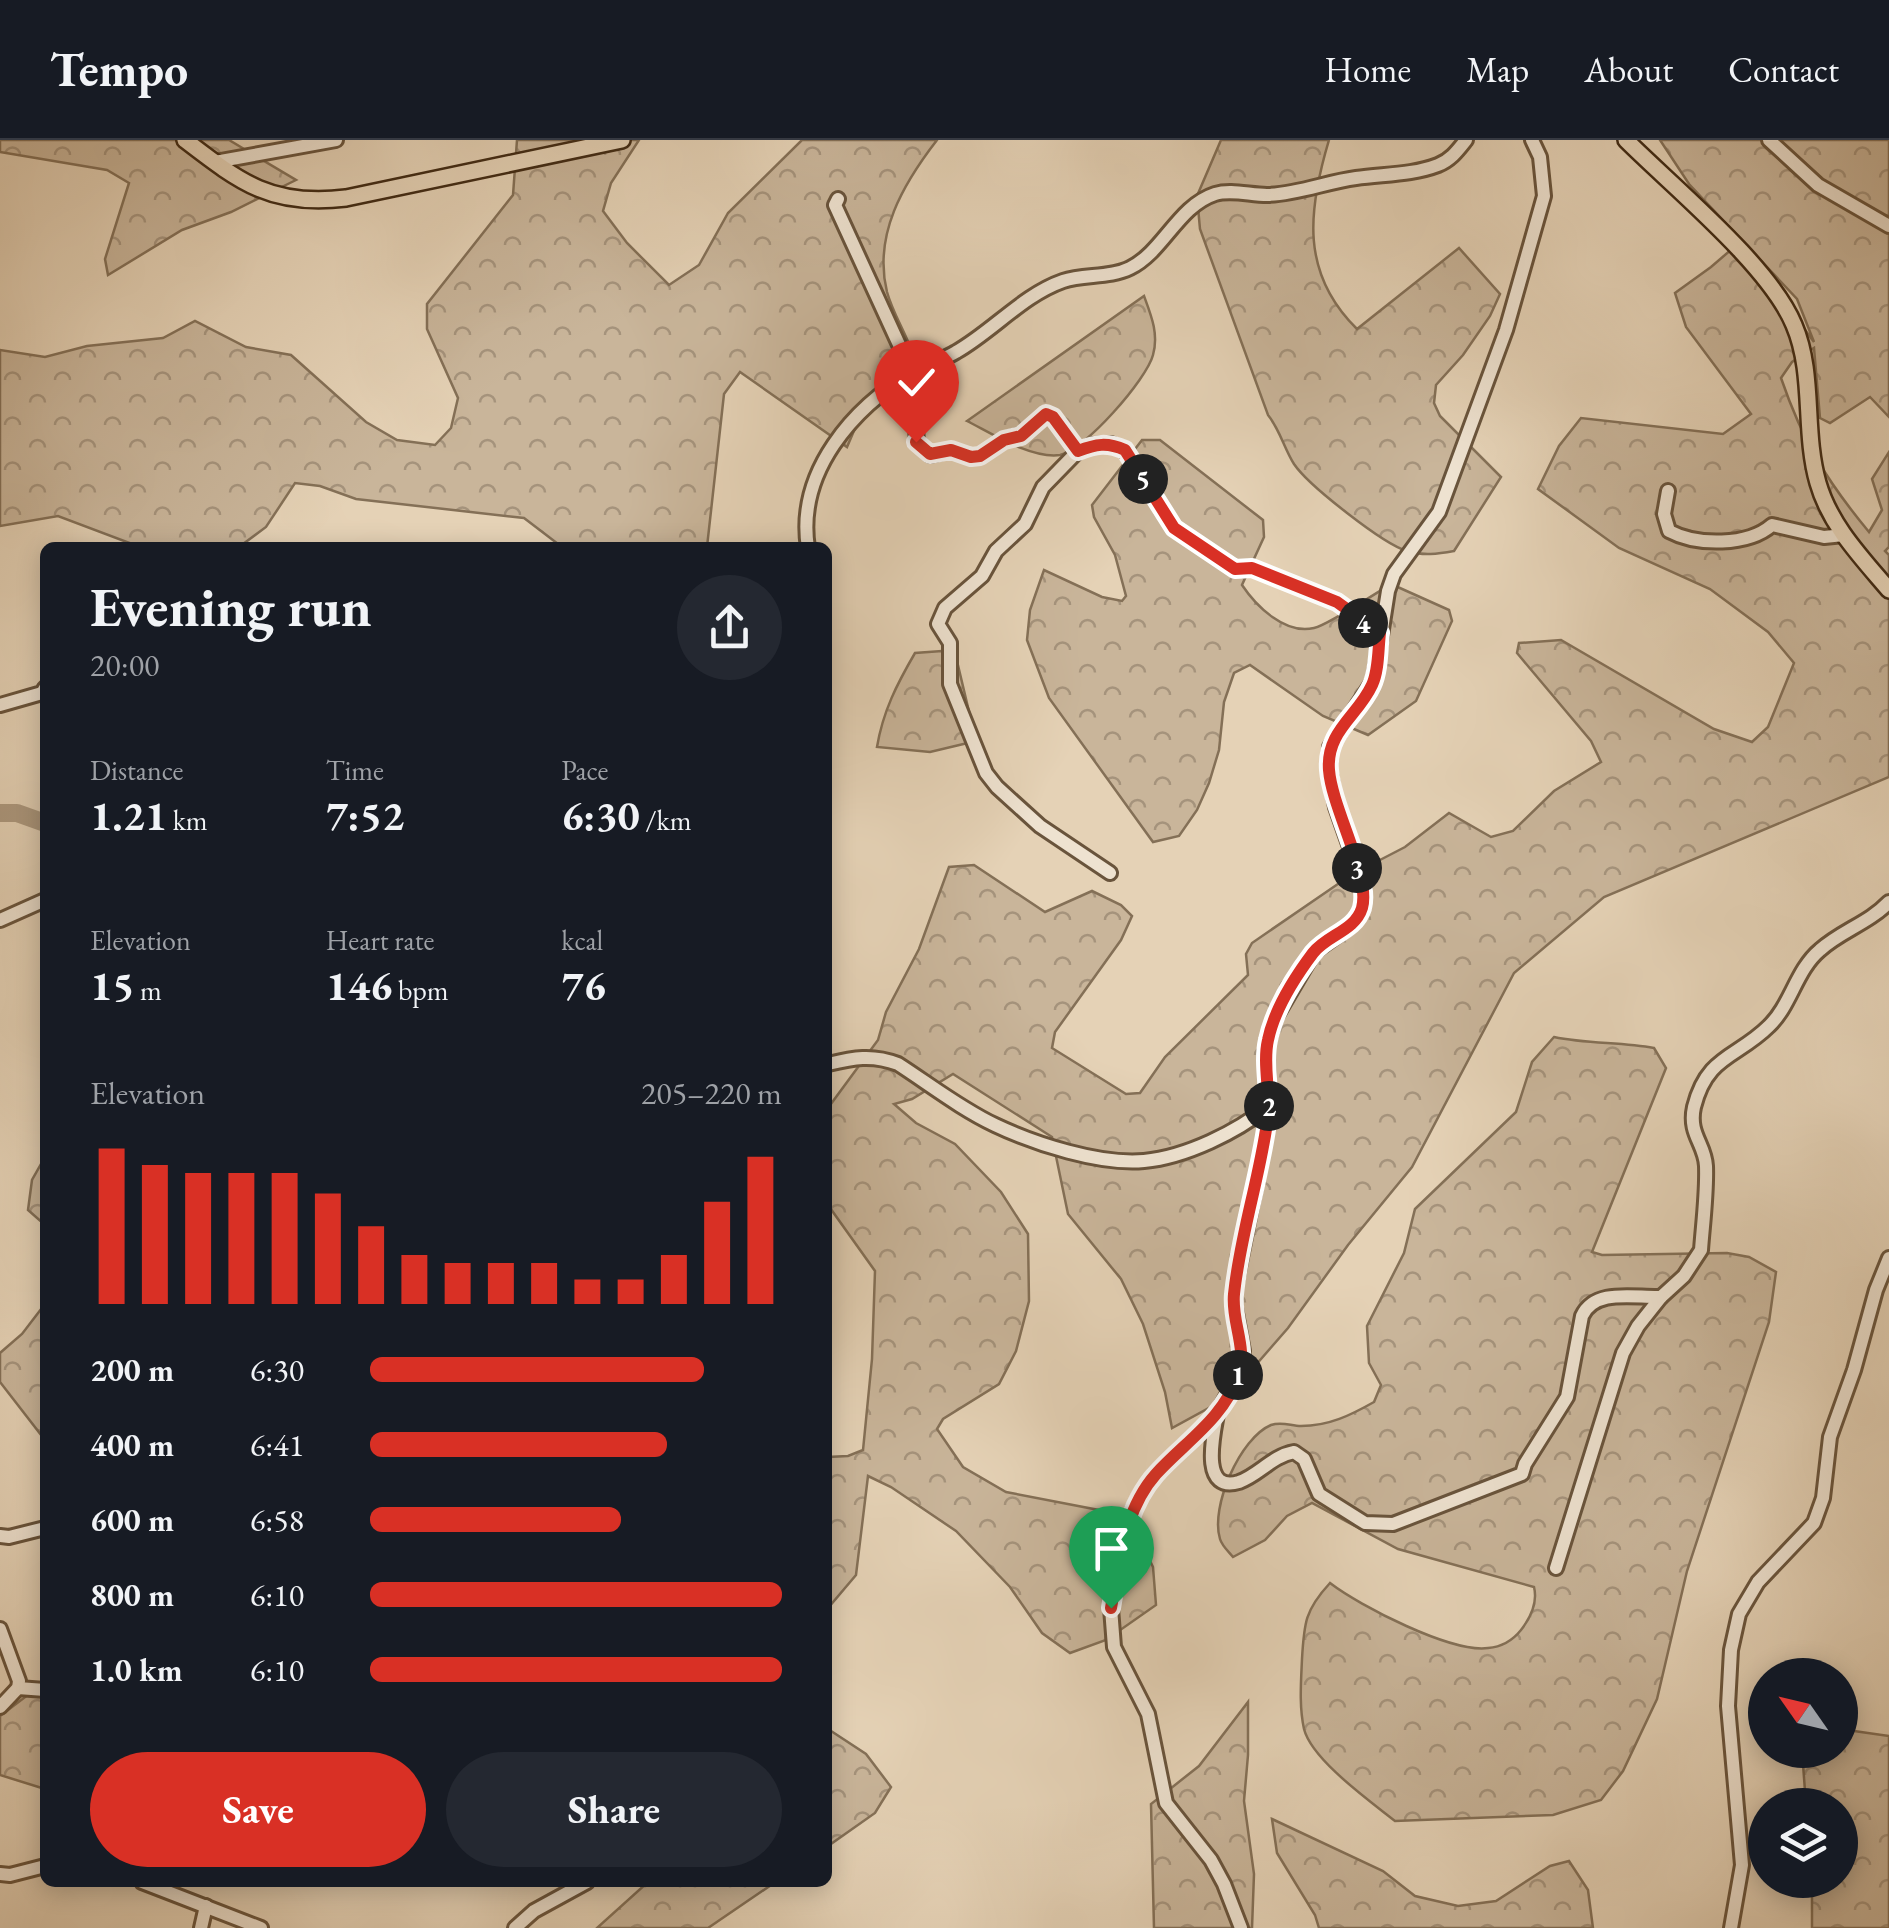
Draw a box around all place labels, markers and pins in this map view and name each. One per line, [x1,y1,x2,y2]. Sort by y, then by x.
pin [874,340,959,443]
pin: 5 [1118,454,1168,504]
pin: 4 [1338,598,1388,648]
pin: 3 [1332,843,1382,893]
pin: 2 [1244,1081,1294,1131]
pin: 1 [1213,1350,1263,1400]
pin [1069,1506,1154,1609]

